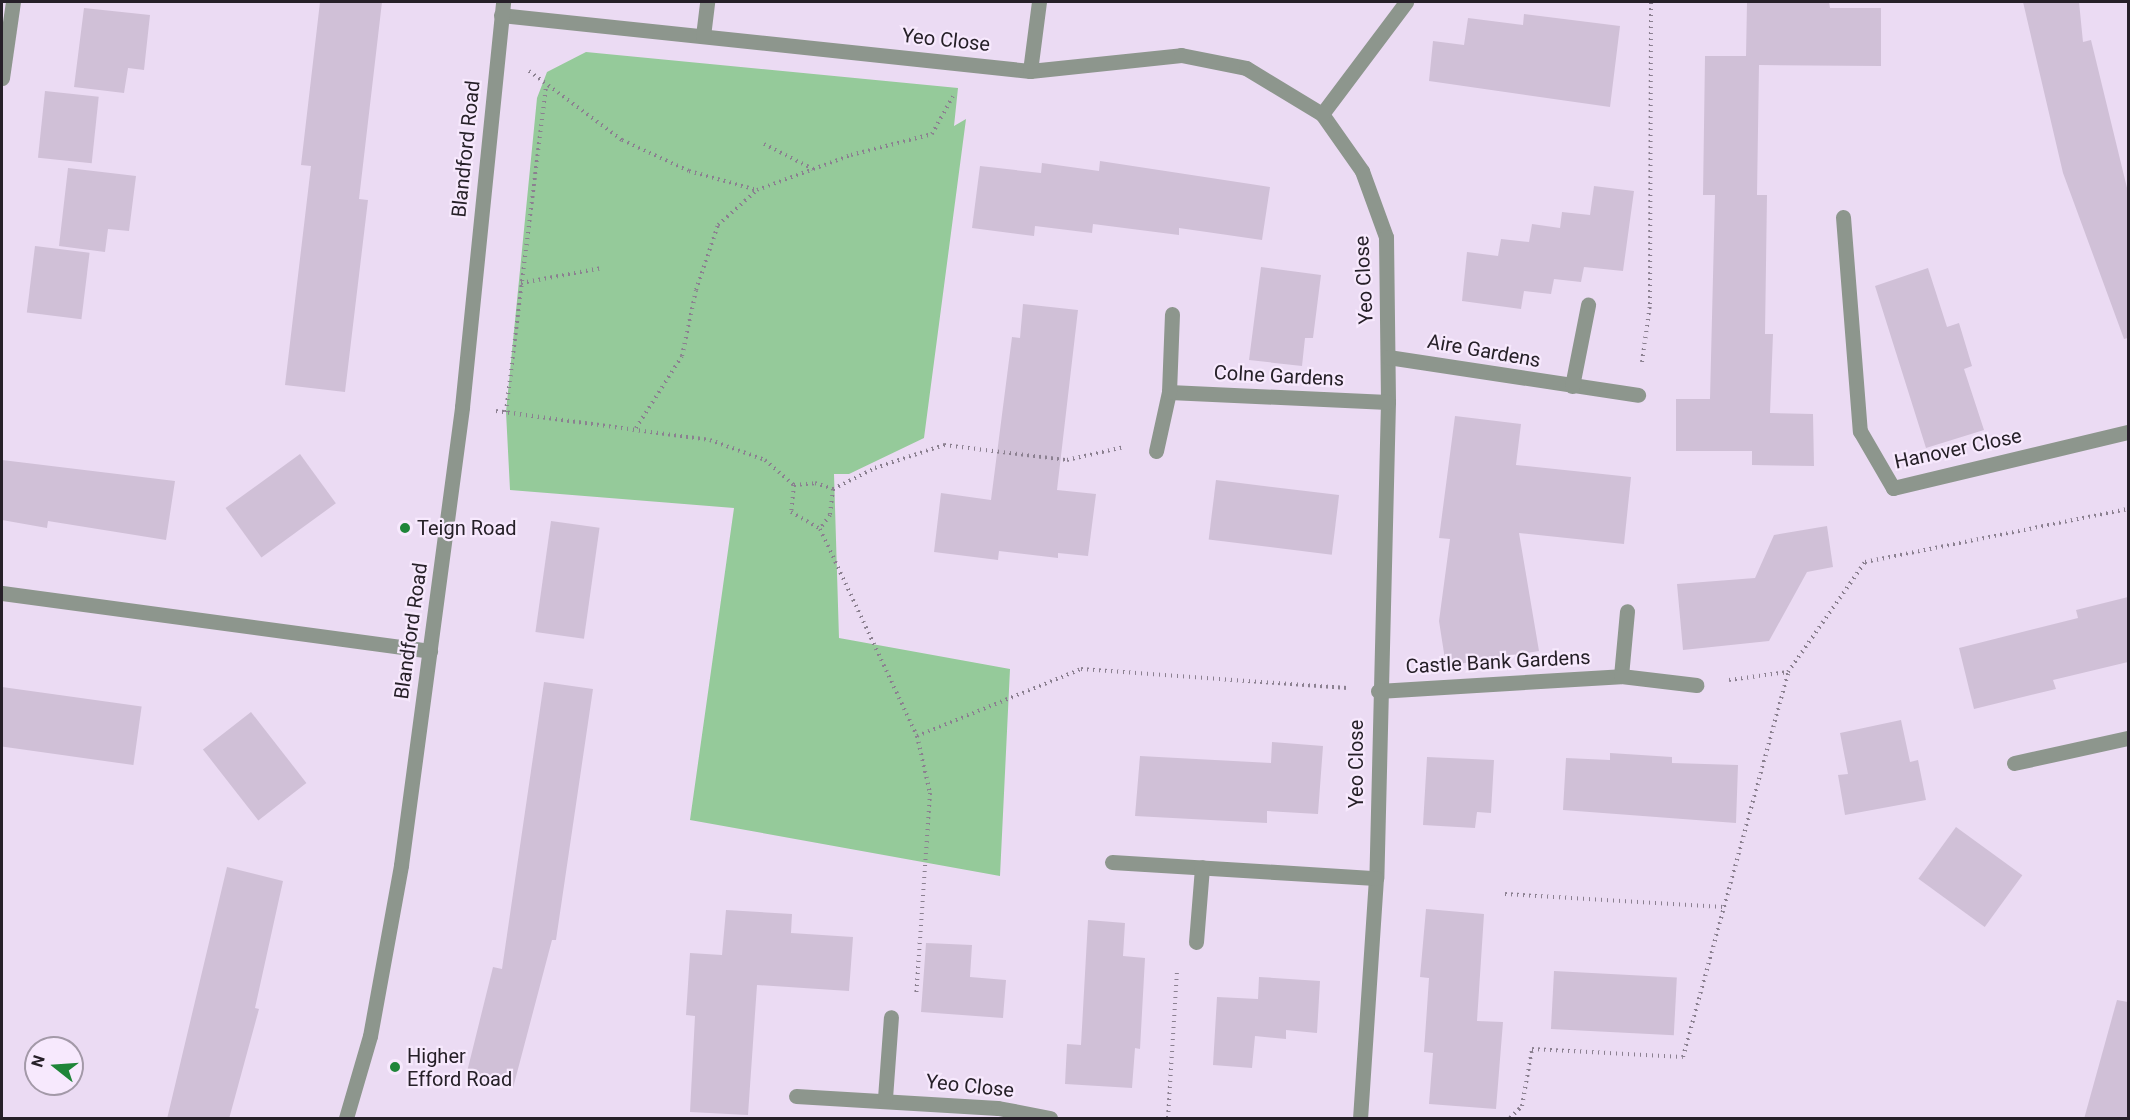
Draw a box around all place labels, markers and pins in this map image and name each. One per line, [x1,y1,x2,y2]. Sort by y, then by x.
place label: Teign Road [417,516,517,540]
marker: Teign Road [398,521,412,535]
place label: Higher Efford Road [407,1044,512,1091]
marker: Higher Efford Road [388,1060,402,1074]

